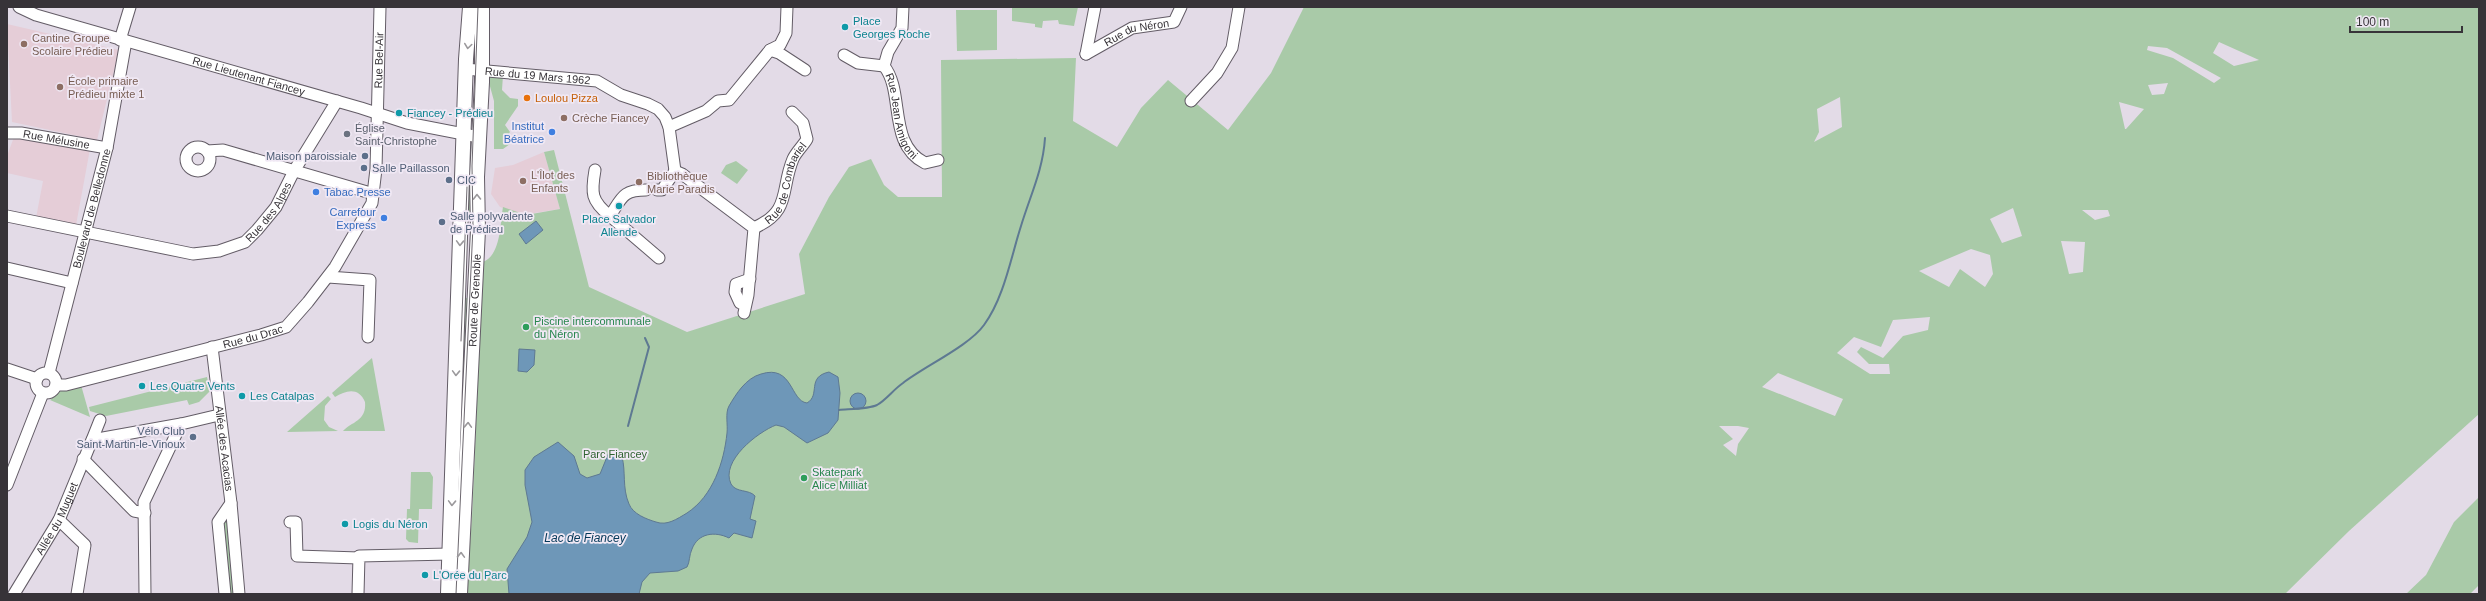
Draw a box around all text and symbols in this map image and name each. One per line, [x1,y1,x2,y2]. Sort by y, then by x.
scale bar [2350,8,2462,34]
place label: Place Georges Roche [853,15,930,40]
text: 100 m [2356,15,2389,29]
street label: Rue du Néron [1102,17,1170,49]
marker: Place Georges Roche [840,22,850,32]
place label: Cantine Groupe Scolaire Prédieu [32,32,113,57]
street label: Rue Bel-Air [372,32,385,89]
marker: Cantine Groupe Scolaire Prédieu [19,39,29,49]
one-way arrow [464,43,473,49]
street label: Rue Lieutenant Fiancey [191,54,307,98]
street label: Rue du 19 Mars 1962 [484,65,591,86]
street label: Rue Jean Amigoni [883,71,920,161]
place label: École primaire Prédieu mixte 1 [68,75,144,100]
marker: École primaire Prédieu mixte 1 [55,82,65,92]
place label: Loulou Pizza [535,92,599,104]
marker: Loulou Pizza [522,93,532,103]
place label: Fiancey - Prédieu [407,107,493,119]
marker: Fiancey - Prédieu [394,108,404,118]
place label: Crèche Fiancey [572,112,650,124]
marker: Crèche Fiancey [559,113,569,123]
place label: Institut Béatrice [504,120,544,145]
place label: Église Saint-Christophe [355,122,437,147]
street label: Rue Mélusine [22,127,91,151]
marker: Institut Béatrice [547,127,557,137]
marker: Église Saint-Christophe [342,129,352,139]
street label: Rue de Combariel [762,140,809,226]
street label: Boulevard de Belledonne [70,147,113,269]
place label: Maison paroissiale [266,150,357,162]
marker: Maison paroissiale [360,151,370,161]
place label: Salle Paillasson [372,162,450,174]
marker: Salle Paillasson [359,163,369,173]
place label: L'Îlot des Enfants [531,169,575,194]
place label: Bibliothèque Marie Paradis [647,170,715,195]
place label: CIC [457,174,476,186]
marker: CIC [444,175,454,185]
marker: L'Îlot des Enfants [518,176,528,186]
marker: Bibliothèque Marie Paradis [634,177,644,187]
street label: Rue des Alpes [243,180,294,244]
place label: Tabac Presse [324,186,391,198]
marker: Tabac Presse [311,187,321,197]
one-way arrow [473,194,481,200]
marker: Place Salvador Allende [614,201,624,211]
place label: Carrefour Express [330,206,376,231]
place label: Salle polyvalente de Prédieu [450,210,533,235]
marker: Carrefour Express [379,213,389,223]
place label: Place Salvador Allende [582,213,656,238]
marker: Salle polyvalente de Prédieu [437,217,447,227]
one-way arrow [456,240,464,246]
street label: Route de Grenoble [466,254,483,347]
place label: Piscine intercommunale du Néron [534,315,651,340]
street label: Rue du Drac [222,322,285,351]
marker: Piscine intercommunale du Néron [521,322,531,332]
one-way arrow [451,370,460,376]
place label: Les Quatre Vents [150,380,235,392]
marker: Les Quatre Vents [137,381,147,391]
place label: Les Catalpas [250,390,315,402]
marker: Les Catalpas [237,391,247,401]
street label: Allée des Acacias [213,405,236,492]
one-way arrow [463,422,472,428]
place label: Vélo Club Saint-Martin-le-Vinoux [76,425,185,450]
marker: Vélo Club Saint-Martin-le-Vinoux [188,432,198,442]
park label: Parc Fiancey [583,448,648,460]
place label: Skatepark Alice Milliat [812,466,867,491]
marker: Skatepark Alice Milliat [799,473,809,483]
street label: Allée du Muguet [33,481,80,557]
one-way arrow [448,500,456,506]
place label: Logis du Néron [353,518,428,530]
marker: Logis du Néron [340,519,350,529]
water label: Lac de Fiancey [544,531,627,545]
one-way arrow [457,552,466,558]
place label: L'Orée du Parc [433,569,507,581]
marker: L'Orée du Parc [420,570,430,580]

